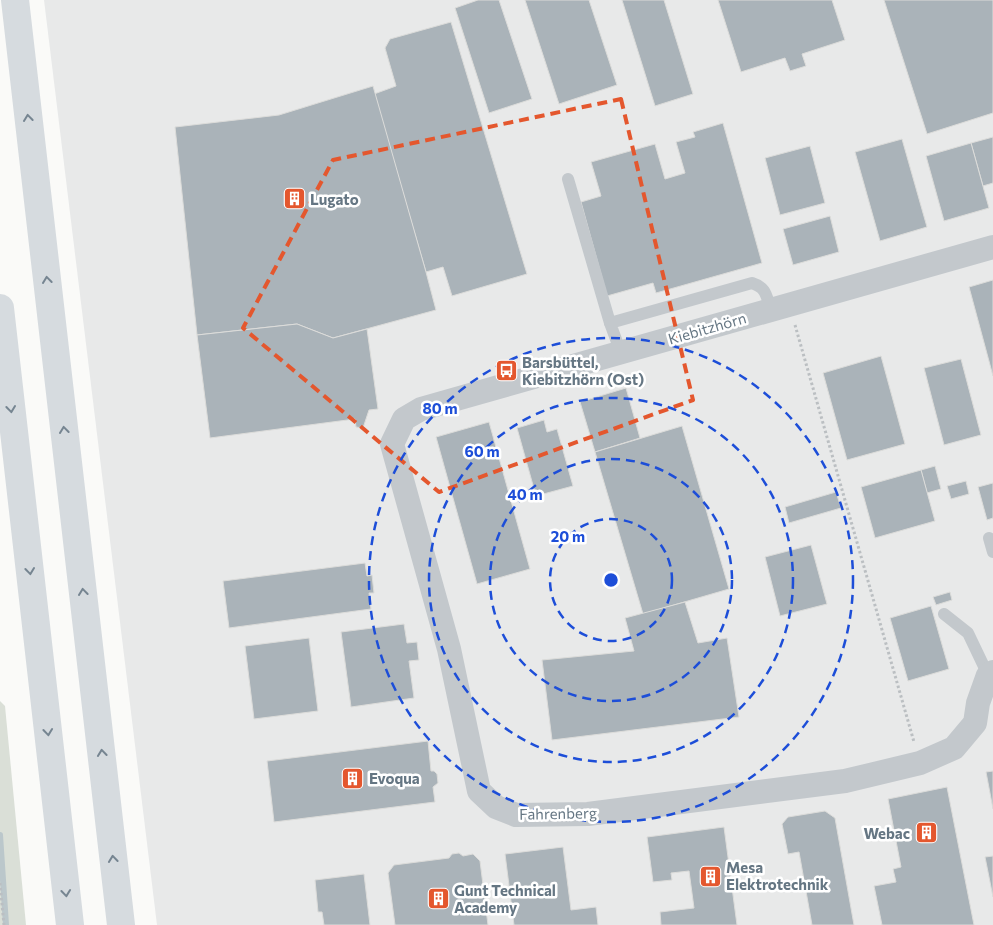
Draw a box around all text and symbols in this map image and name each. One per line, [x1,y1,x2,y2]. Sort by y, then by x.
one-way arrow [23,114,34,122]
building icon: Lugato [282,187,306,211]
place label: Lugato [310,190,359,208]
one-way arrow [42,276,53,284]
street label: Kiebitzhörn [666,308,748,348]
place label: Barsbüttel, Kiebitzhörn (Ost) [522,353,644,388]
bus stop icon: Barsbüttel, Kiebitzhörn (Ost) [494,359,518,383]
text: 80 m [422,399,458,417]
one-way arrow [5,405,16,413]
one-way arrow [59,426,70,434]
text: 60 m [464,442,500,460]
text: 40 m [507,485,543,503]
text: 20 m [551,527,585,545]
one-way arrow [24,567,35,575]
centre of rings [602,571,620,589]
one-way arrow [78,587,89,595]
one-way arrow [42,728,53,736]
one-way arrow [97,749,108,757]
building icon: Evoqua [341,766,365,790]
place label: Evoqua [369,769,420,787]
street label: Fahrenberg [519,803,597,823]
building icon: Webac [914,821,938,845]
place label: Webac [863,824,910,842]
one-way arrow [108,855,119,863]
place label: Mesa Elektrotechnik [726,858,829,893]
building icon: Mesa Elektrotechnik [698,864,722,888]
place label: Gunt Technical Academy [454,881,556,916]
building icon: Gunt Technical Academy [426,887,450,911]
one-way arrow [60,890,71,898]

